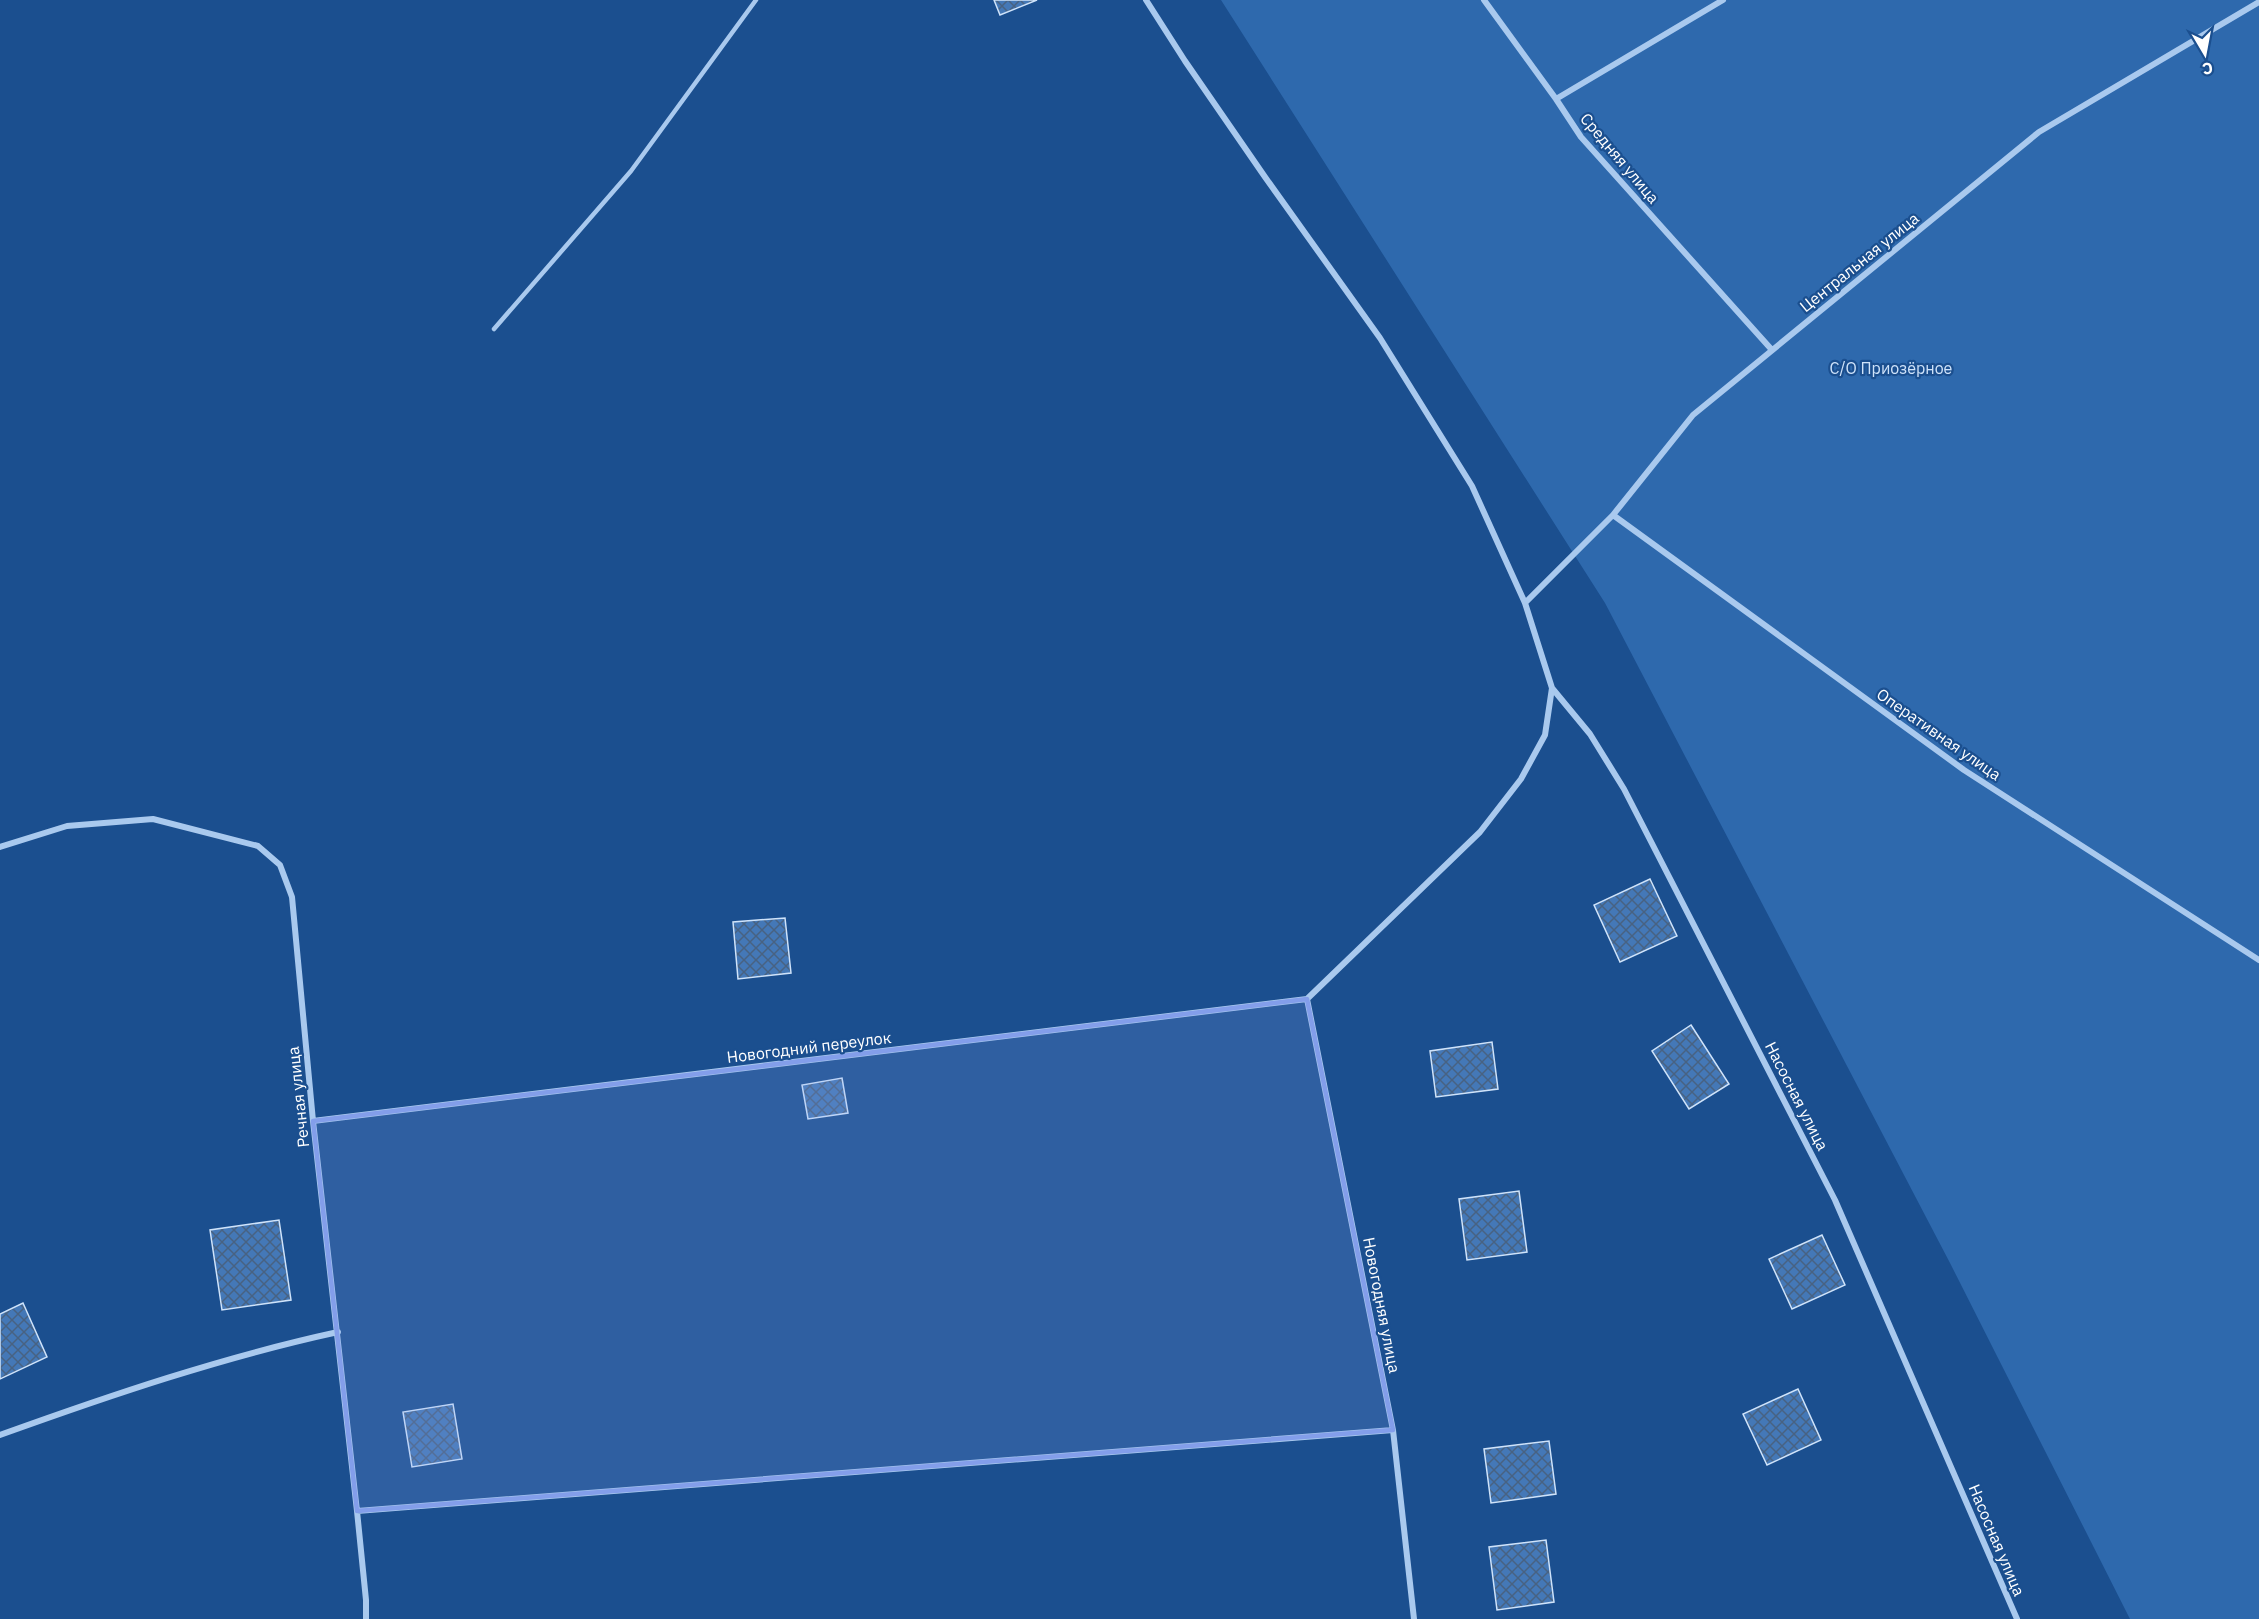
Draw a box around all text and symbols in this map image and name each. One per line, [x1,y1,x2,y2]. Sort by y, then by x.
north arrow [2175,24,2235,84]
text: С [2201,58,2214,80]
street label: Средняя улица [1576,109,1664,208]
street label: Центральная улица [1795,208,1923,316]
park label: С/О Приозёрное [1830,358,1953,378]
street label: Оперативная улица [1873,684,2005,785]
street label: Новогодний переулок [726,1027,893,1067]
street label: Насосная улица [1761,1038,1833,1154]
street label: Речная улица [283,1045,313,1148]
street label: Новогодняя улица [1359,1235,1405,1375]
street label: Насосная улица [1964,1481,2030,1599]

